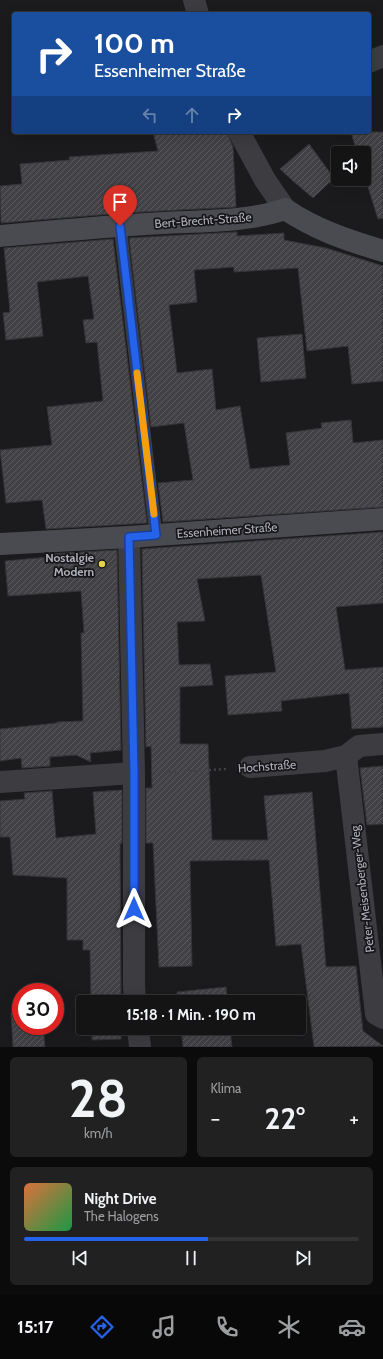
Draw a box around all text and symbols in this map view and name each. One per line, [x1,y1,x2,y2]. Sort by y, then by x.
text: 100 m [94,26,175,60]
icon: right [28,28,80,80]
text: Essenheimer Straße [94,60,246,82]
icon: left [139,104,161,126]
icon: ahead [181,104,203,126]
icon: right [223,104,245,126]
map controls [331,146,371,186]
button: sound [331,146,371,186]
pin [103,185,137,226]
icon: arrive [109,191,131,213]
street label: Bert-Brecht-Straße [154,209,252,231]
street label: Essenheimer Straße [176,519,278,541]
place label: Nostalgie Modern [45,550,94,579]
marker: Nostalgie Modern [97,559,107,569]
street label: Hochstraße [237,756,297,776]
street label: Peter-Meisenberger-Weg [347,824,377,953]
position arrow [113,888,155,930]
speed limit sign: 30 [12,983,64,1035]
text: 15:18 · 1 Min. · 190 m [126,1006,256,1024]
text: 28 [69,1067,128,1130]
text: Klima [211,1080,241,1096]
text: 22° [265,1100,305,1137]
text: − [211,1105,220,1132]
text: + [349,1105,359,1132]
text: km/h [84,1125,112,1141]
text: Night Drive [84,1190,157,1208]
text: The Halogens [84,1208,159,1224]
icon: previous [69,1247,91,1269]
icon: pause [180,1247,202,1269]
icon: next [292,1247,314,1269]
icon: directions [88,1313,116,1341]
icon: music [150,1313,178,1341]
icon: phone [213,1313,241,1341]
icon: climate [275,1313,303,1341]
icon: car [338,1313,366,1341]
text: 15:17 [17,1316,53,1338]

